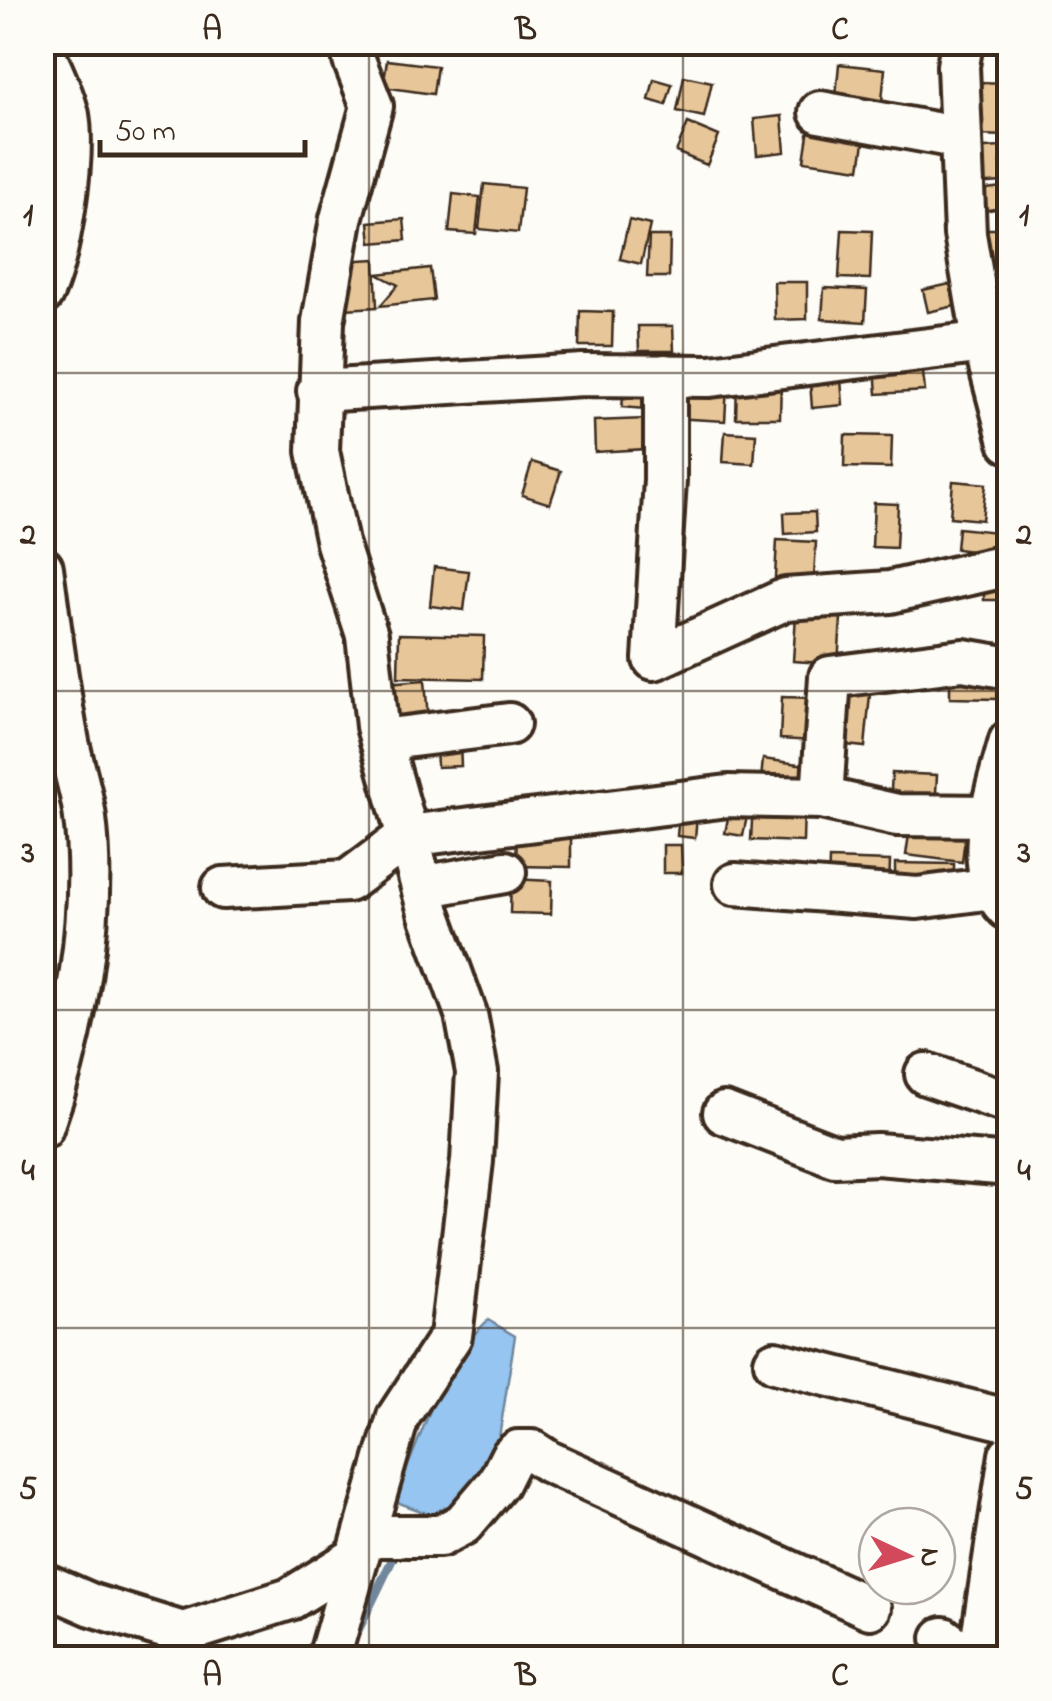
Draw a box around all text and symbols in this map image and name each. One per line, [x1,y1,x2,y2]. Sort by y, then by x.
text: A [202,8,222,55]
text: B [513,8,537,55]
text: C [831,8,849,55]
scale bar [100,95,305,157]
text: 50 m [115,111,176,155]
text: 1 [23,194,33,241]
text: 1 [1019,194,1029,241]
text: 2 [19,513,36,560]
text: 2 [1015,513,1032,560]
text: 3 [20,831,35,878]
text: 3 [1016,831,1031,878]
text: 4 [21,1149,35,1196]
text: 4 [1017,1149,1031,1196]
text: 5 [19,1467,37,1514]
text: 5 [1015,1467,1033,1514]
north arrow [857,1506,957,1606]
text: N [907,1547,950,1568]
text: A [202,1654,222,1701]
text: B [513,1654,537,1701]
text: C [831,1654,849,1701]

